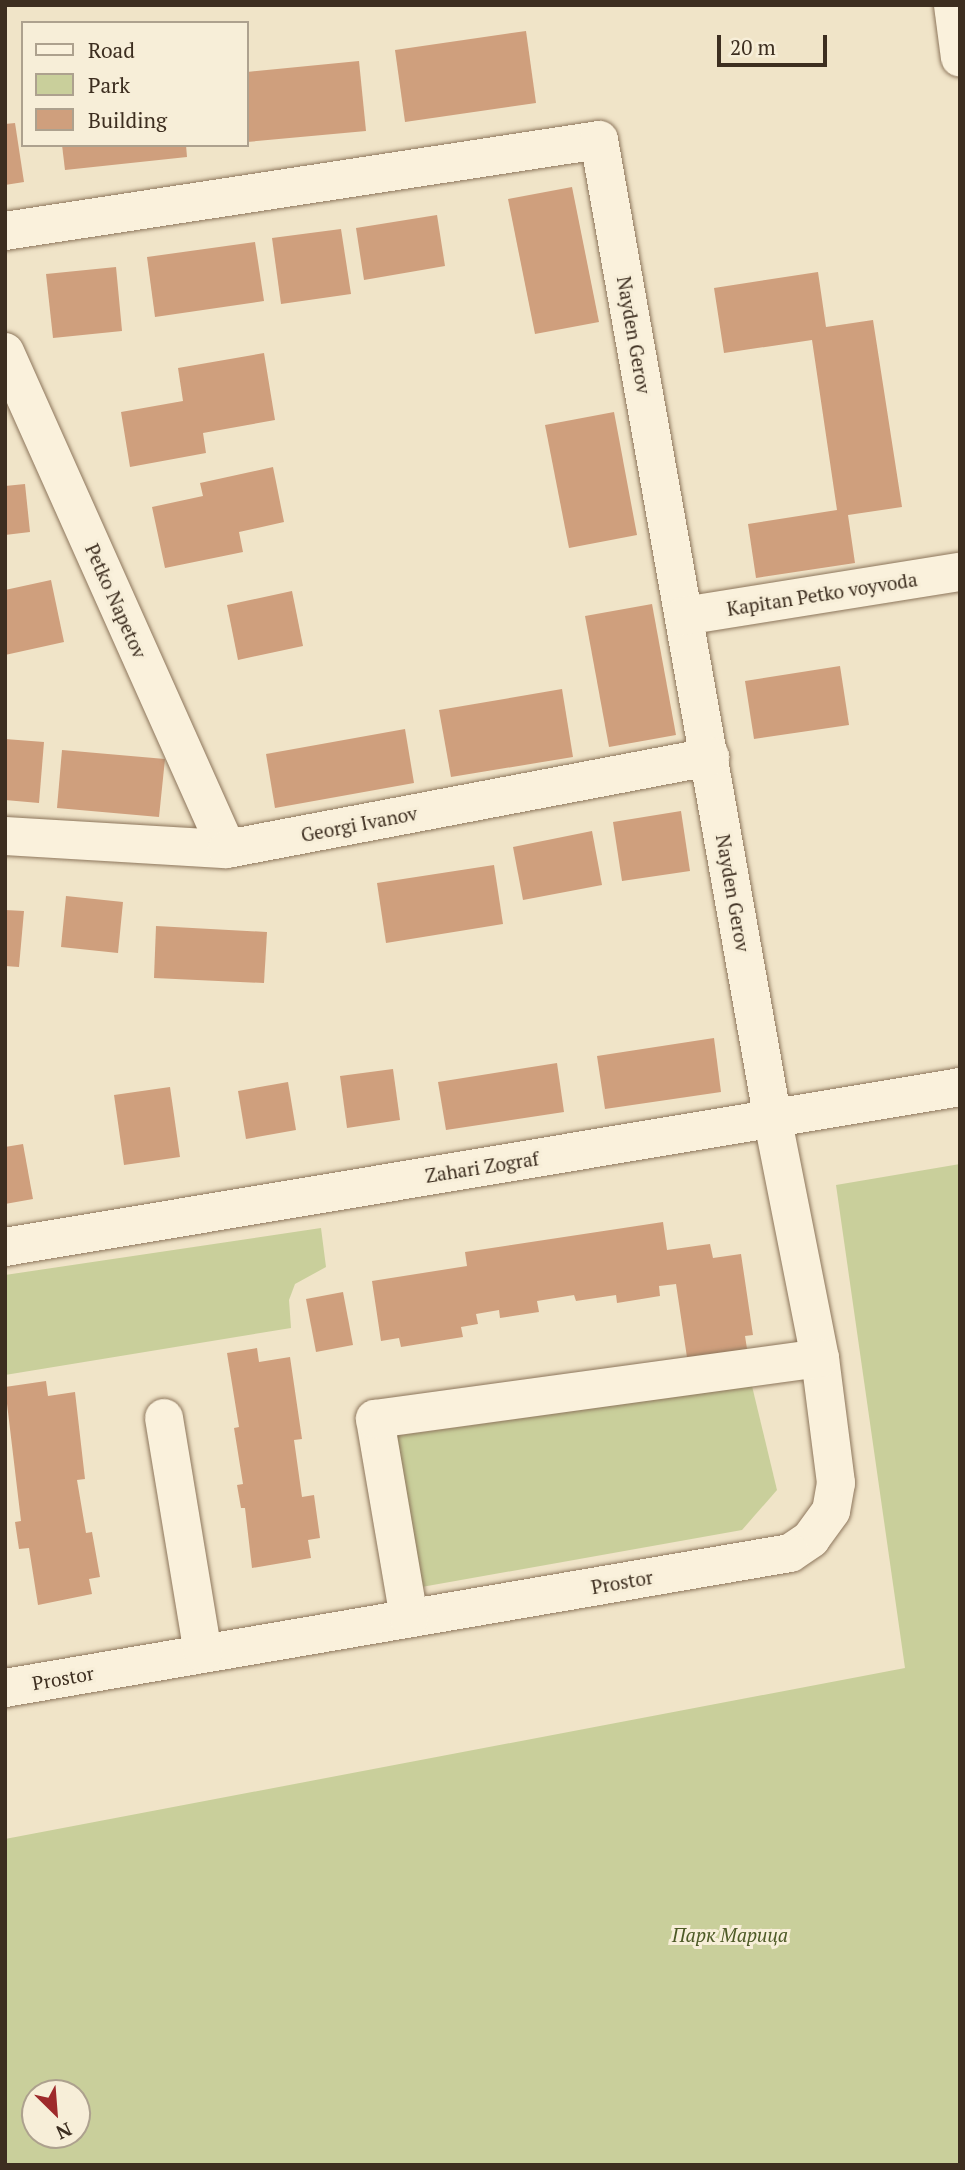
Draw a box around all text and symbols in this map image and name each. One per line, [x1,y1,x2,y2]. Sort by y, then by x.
legend [21,21,248,147]
scale bar [720,21,830,65]
text: 20 m [730,33,776,61]
text: Road [88,36,135,64]
text: Park [88,71,130,99]
text: Building [88,106,167,134]
street label: Nayden Gerov [612,275,656,395]
street label: Petko Napetov [81,540,151,662]
street label: Kapitan Petko voyvoda [725,568,919,620]
street label: Georgi Ivanov [299,802,419,846]
street label: Nayden Gerov [711,833,755,953]
street label: Zahari Zograf [424,1147,540,1187]
street label: Prostor [589,1565,655,1599]
street label: Prostor [30,1661,96,1695]
park label: Парк Марица [672,1924,788,1946]
north arrow [21,2079,91,2149]
text: N [52,2117,76,2146]

